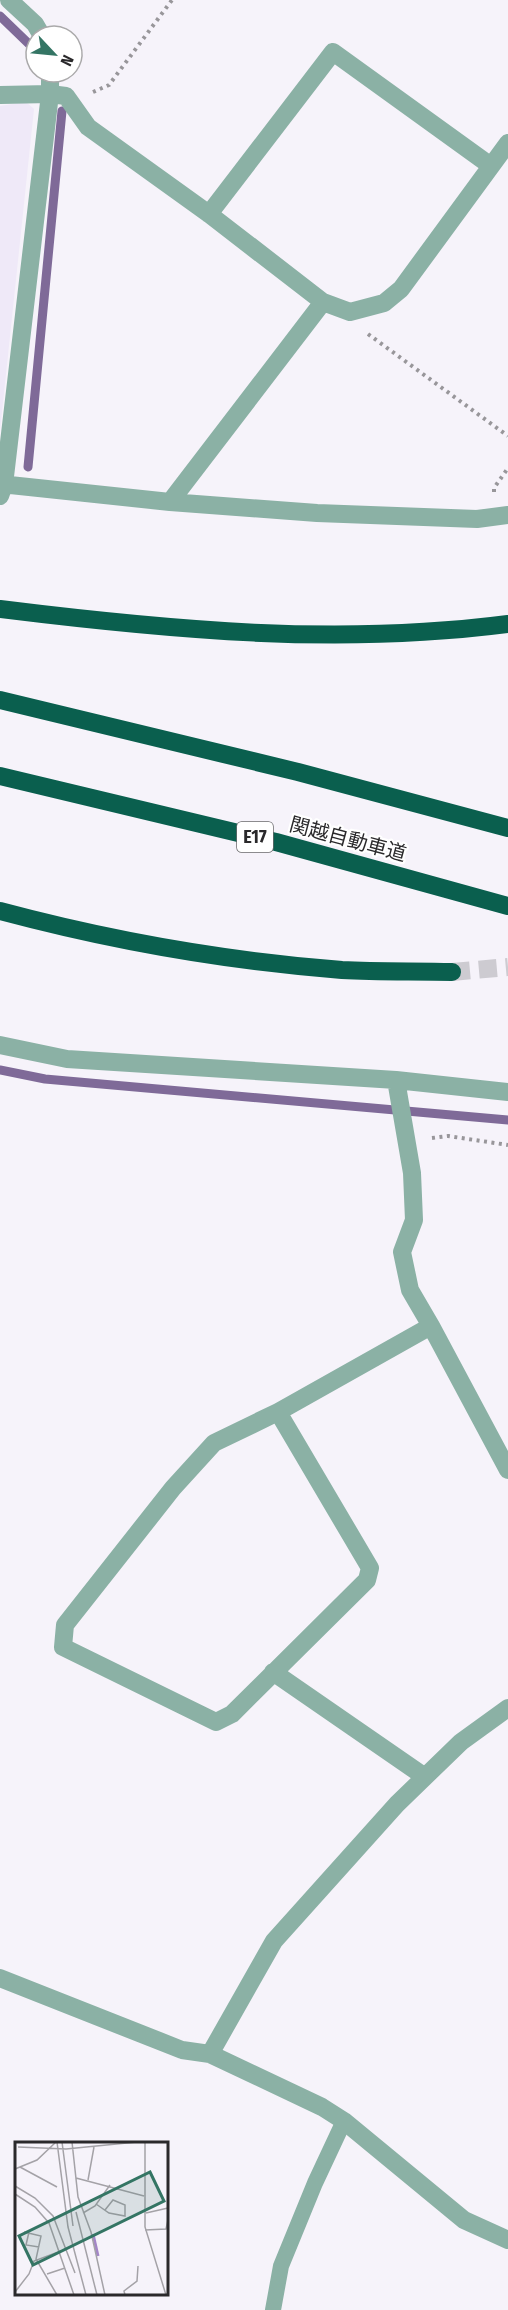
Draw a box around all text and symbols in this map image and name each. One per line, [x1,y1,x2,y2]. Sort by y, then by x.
north arrow [24,24,84,84]
text: N [56,52,78,69]
street label: 関越自動車道 [287,812,409,866]
road number: E17 [237,822,273,852]
inset map [15,2142,168,2295]

